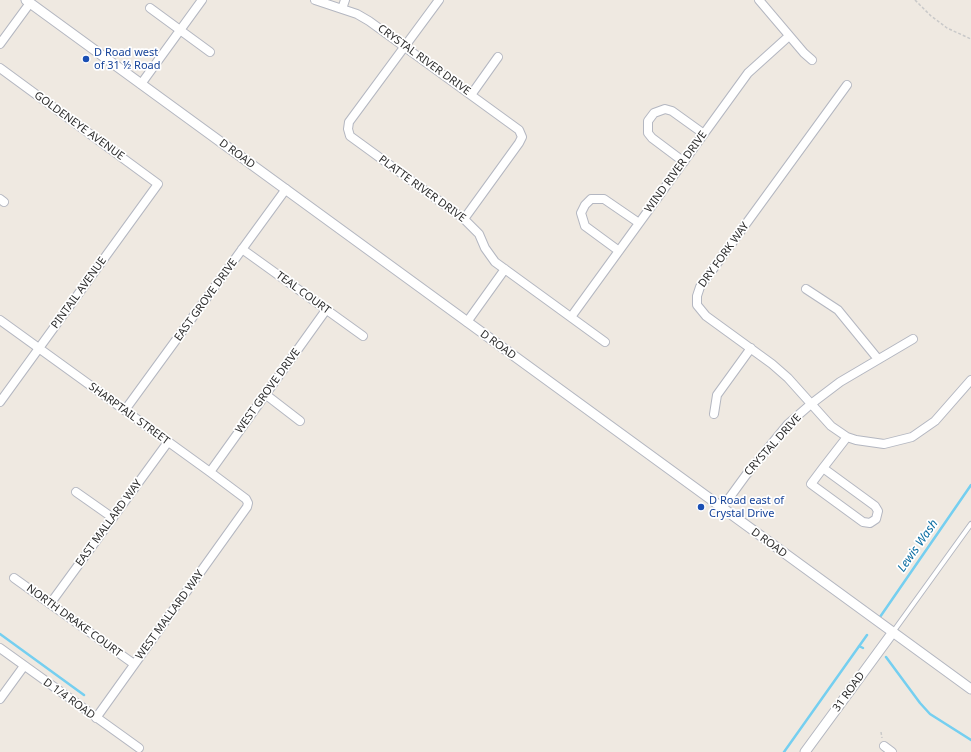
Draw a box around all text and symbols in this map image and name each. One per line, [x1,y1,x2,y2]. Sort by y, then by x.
street label: CRYSTAL RIVER DRIVE [375,22,473,98]
place label: D Road west of 31 ½ Road [94,46,161,72]
marker: D Road west of 31 ½ Road [81,54,91,64]
street label: GOLDENEYE AVENUE [31,89,127,163]
street label: WIND RIVER DRIVE [642,129,710,215]
street label: D ROAD [216,137,258,171]
street label: PLATTE RIVER DRIVE [376,153,468,225]
street label: DRY FORK WAY [696,220,752,290]
street label: PINTAIL AVENUE [49,255,109,331]
street label: EAST GROVE DRIVE [172,256,240,344]
street label: TEAL COURT [273,269,333,317]
street label: D ROAD [477,328,519,362]
street label: WEST GROVE DRIVE [233,346,303,436]
street label: SHARPTAIL STREET [86,380,172,448]
street label: CRYSTAL DRIVE [742,411,804,479]
street label: EAST MALLARD WAY [73,477,145,569]
place label: D Road east of Crystal Drive [709,494,784,520]
marker: D Road east of Crystal Drive [696,502,706,512]
water label: Lewis Wash [895,517,941,575]
street label: D ROAD [748,526,790,560]
street label: WEST MALLARD WAY [133,568,207,662]
street label: NORTH DRAKE COURT [24,582,124,660]
street label: 31 ROAD [830,670,868,714]
street label: D 1/4 ROAD [41,676,97,722]

